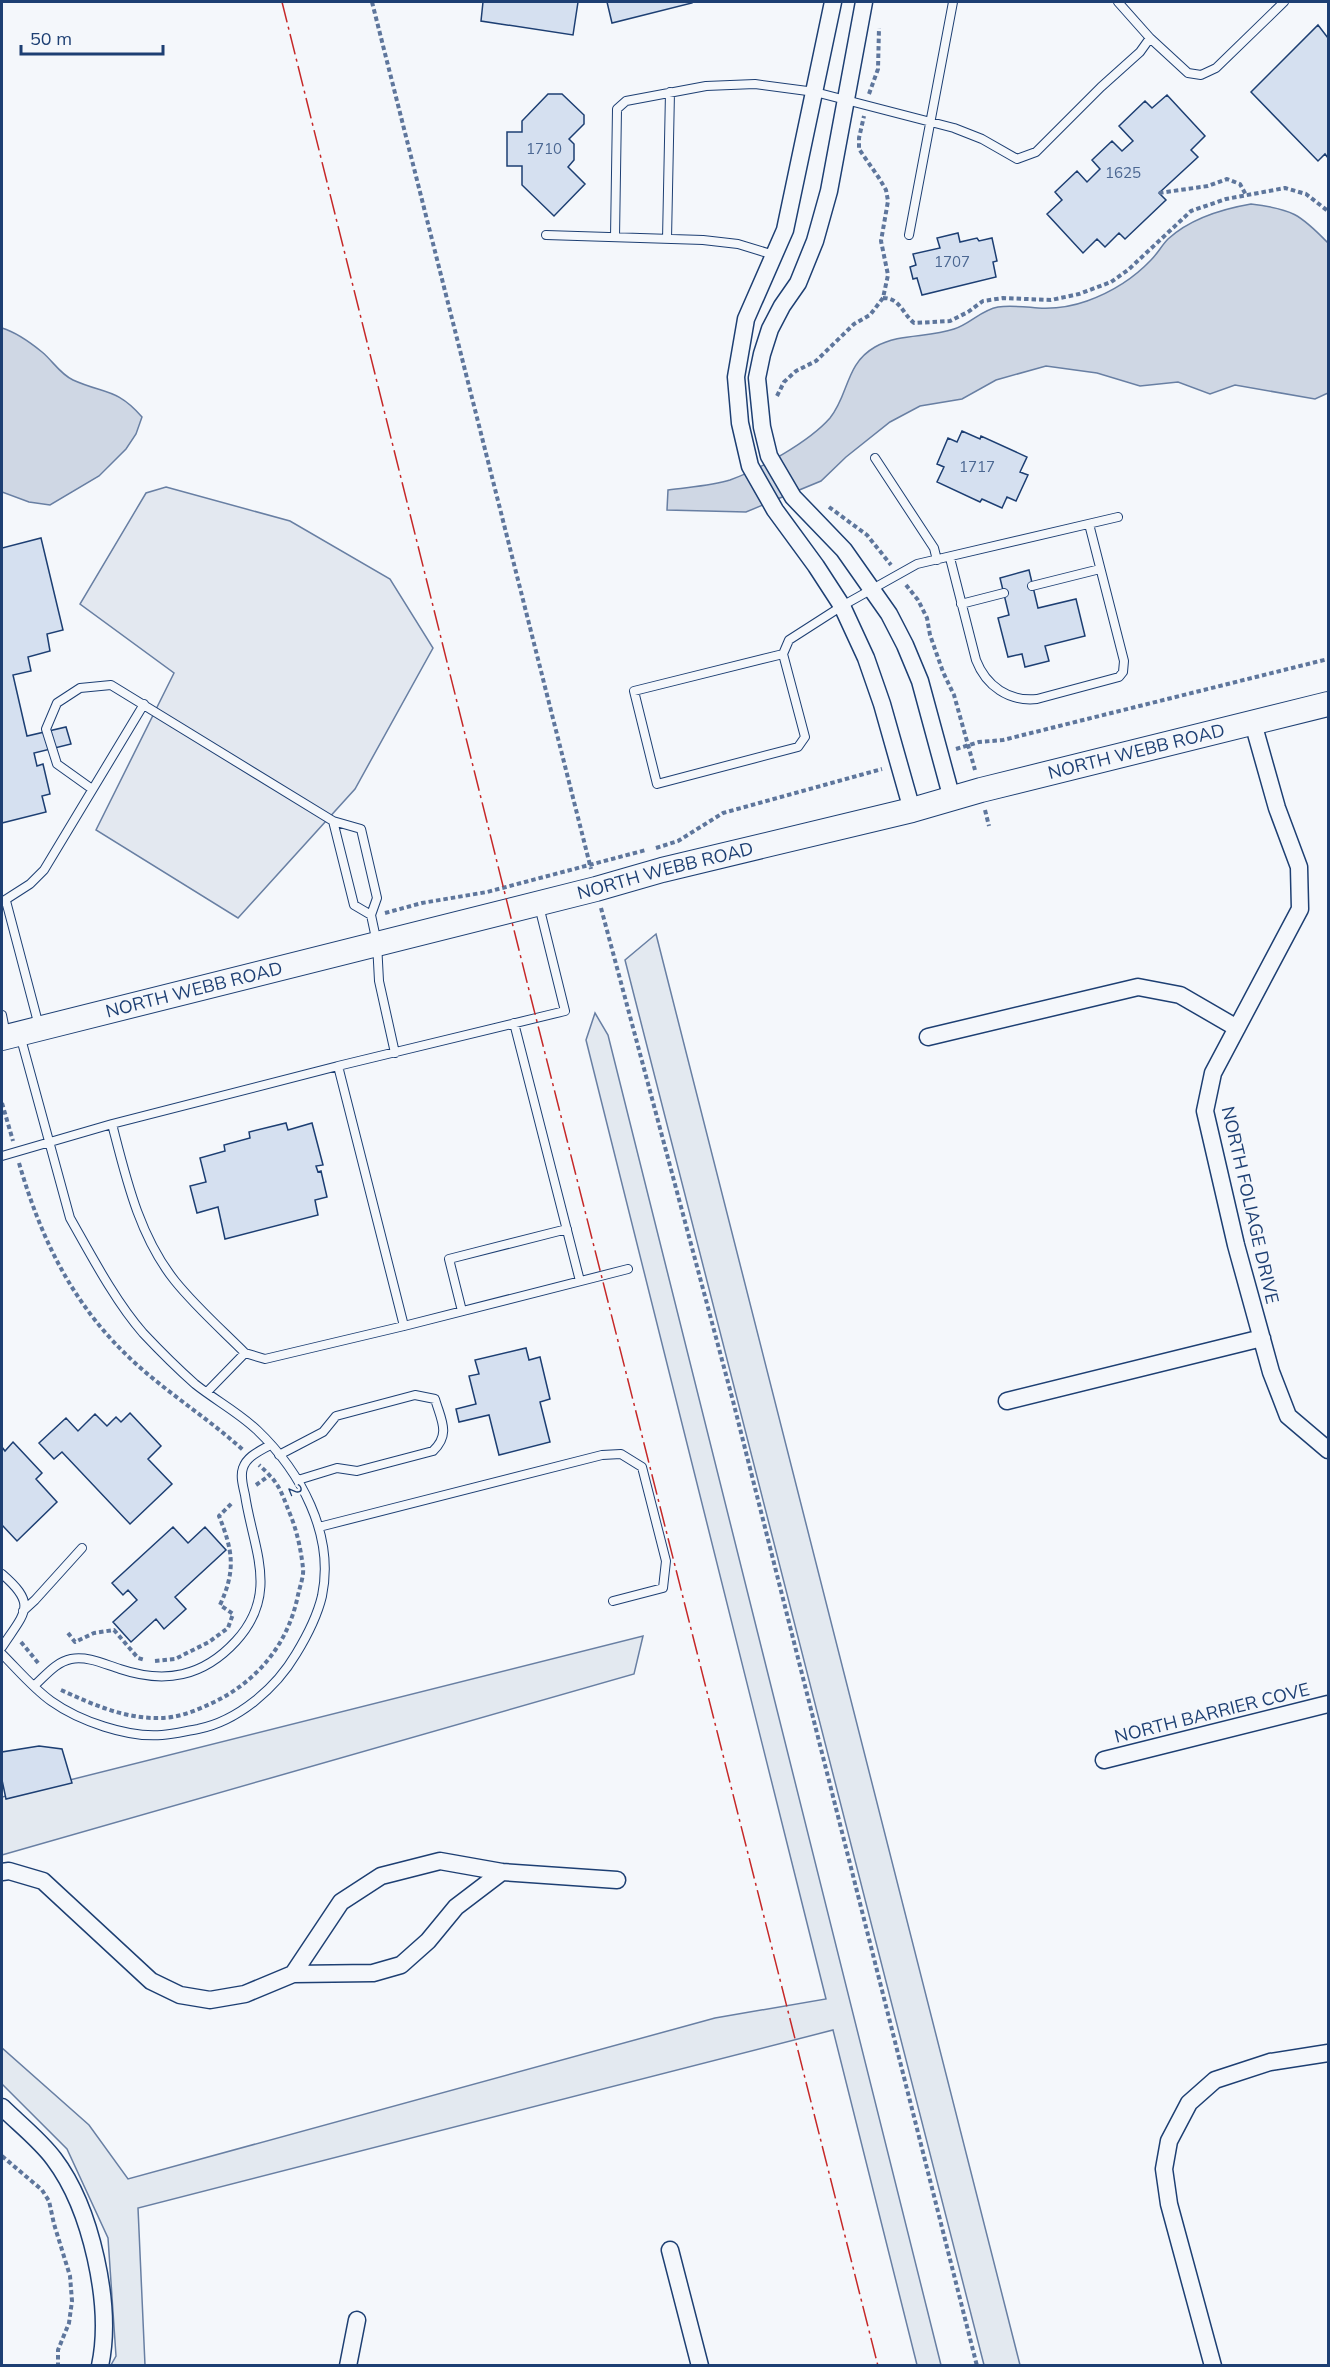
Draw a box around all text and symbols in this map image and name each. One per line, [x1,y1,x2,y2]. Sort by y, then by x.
scale bar [21,18,164,56]
text: 50 m [30,27,72,50]
house number: 1710 [526,139,562,158]
house number: 1625 [1105,163,1141,182]
house number: 1707 [934,252,970,271]
house number: 1717 [959,457,995,476]
street label: NORTH WEBB ROAD [1045,718,1227,784]
street label: NORTH WEBB ROAD [575,836,756,904]
street label: NORTH WEBB ROAD [103,956,285,1023]
street label: NORTH FOLIAGE DRIVE [1217,1104,1284,1306]
street label: 2 [283,1480,308,1499]
street label: NORTH BARRIER COVE [1112,1677,1312,1748]

